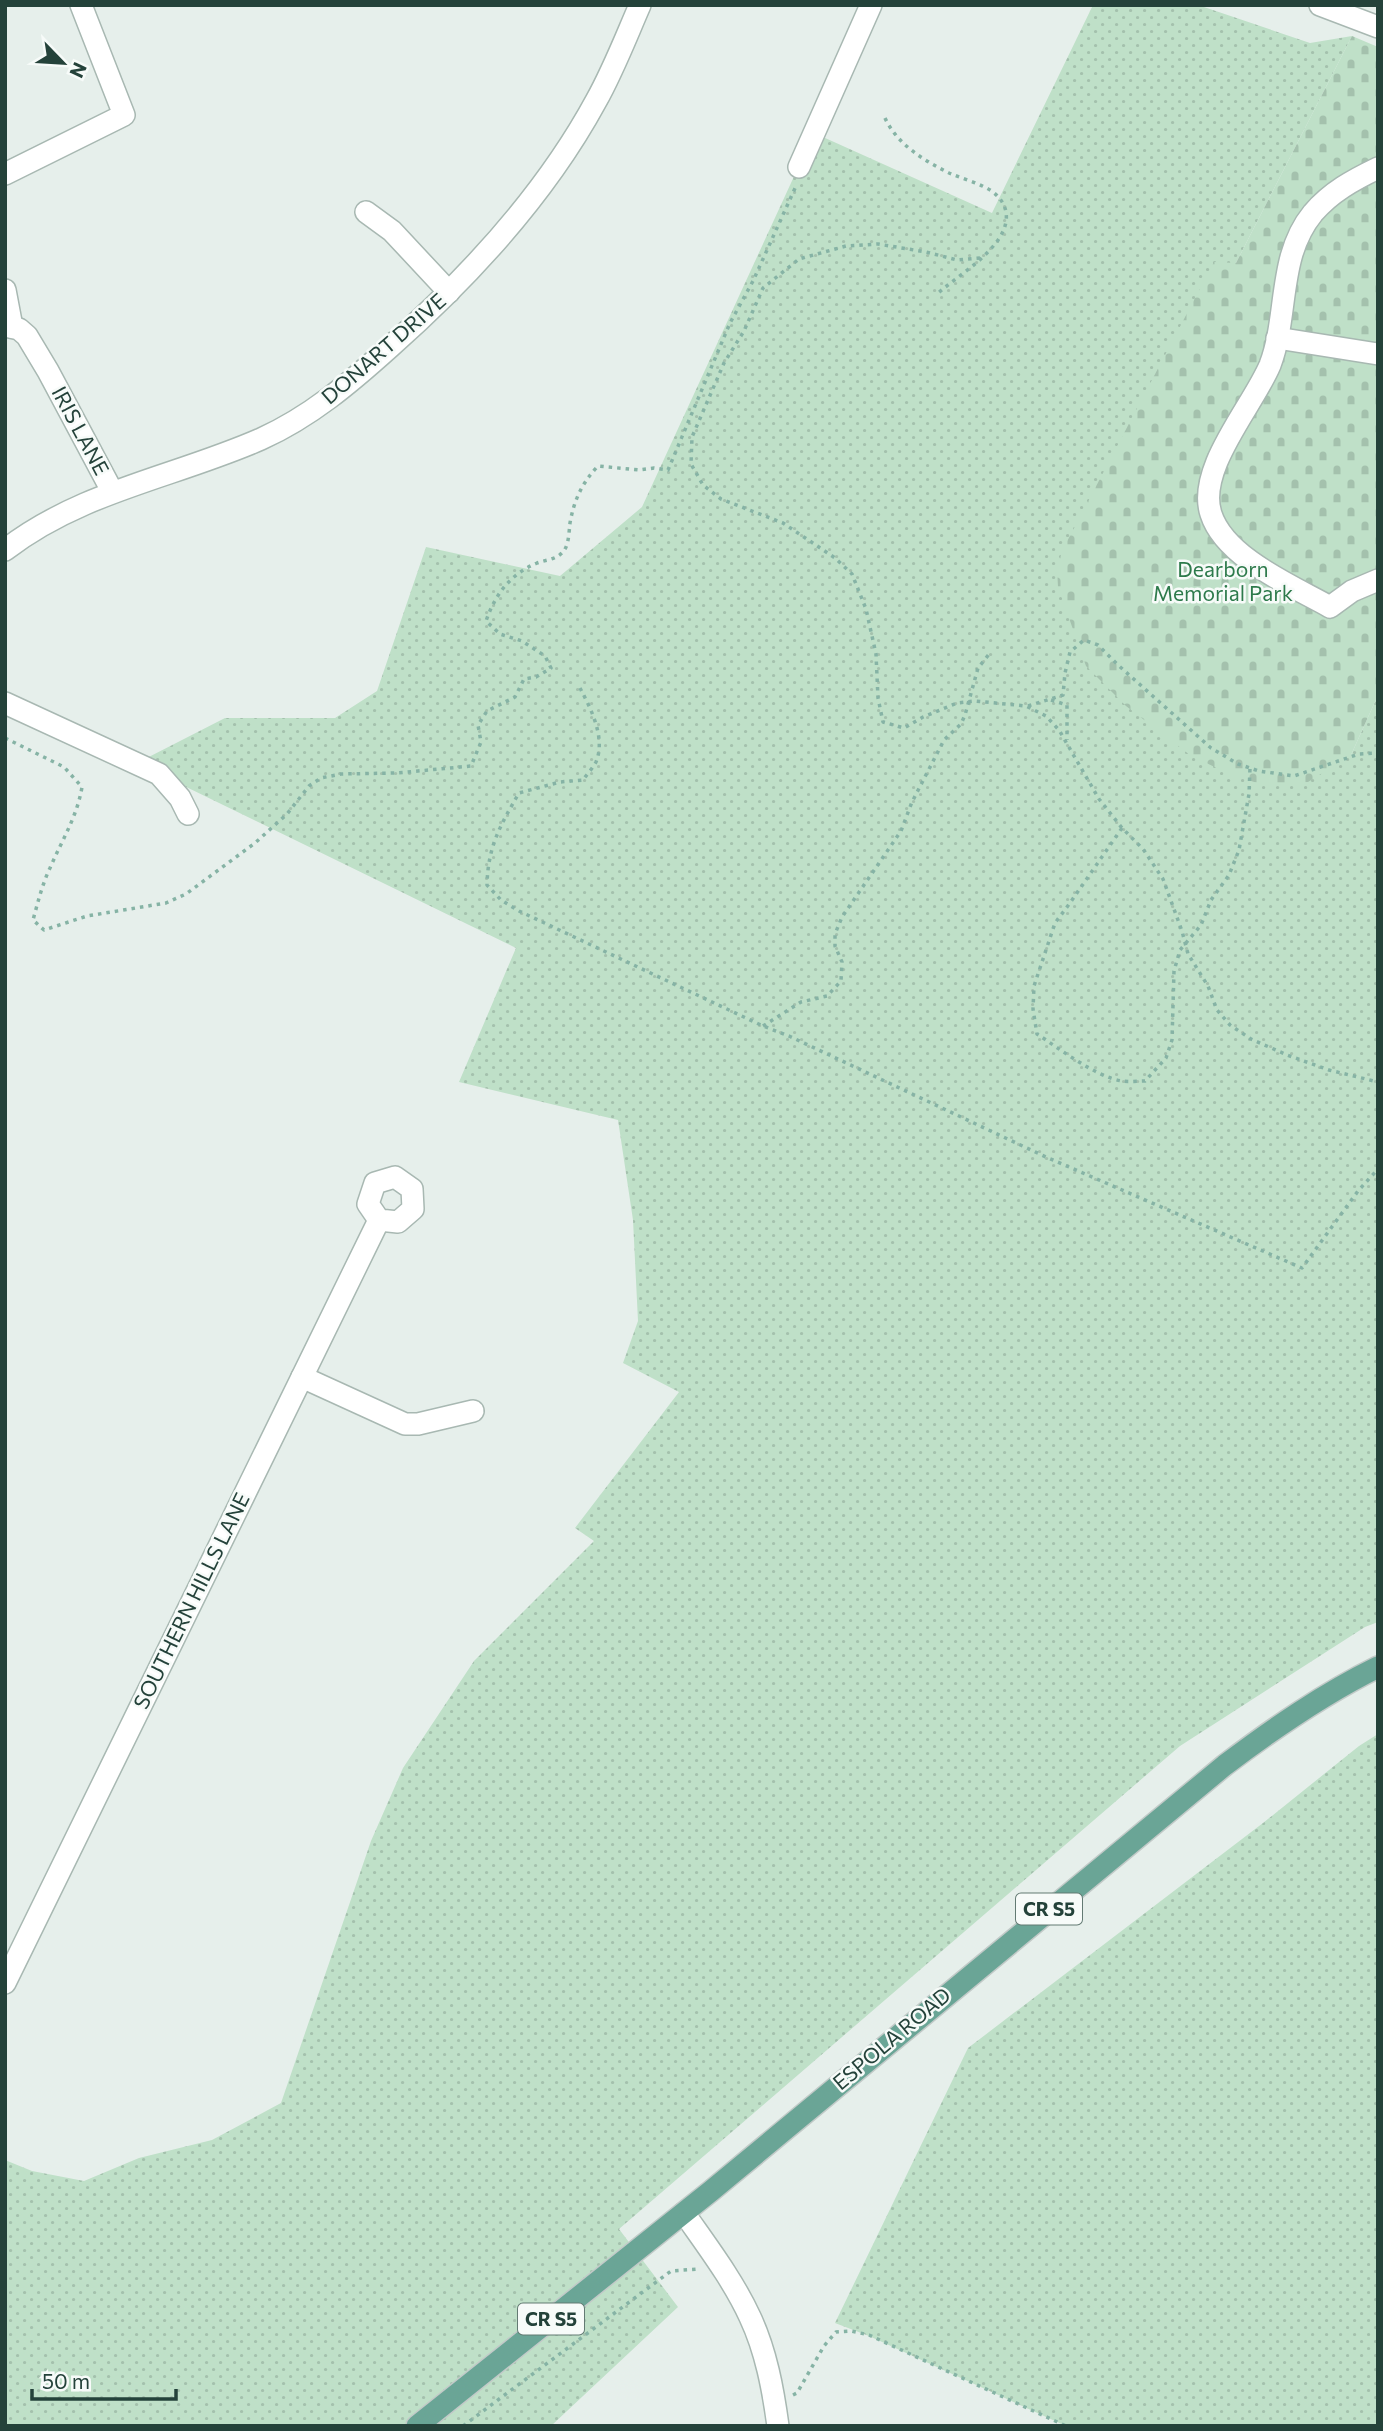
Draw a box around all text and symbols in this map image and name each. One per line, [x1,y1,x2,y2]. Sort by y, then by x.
north arrow [28,28,98,98]
text: N [65,59,92,82]
street label: DONART DRIVE [316,287,450,409]
street label: IRIS LANE [48,382,115,479]
park label: Dearborn Memorial Park [1153,556,1293,605]
street label: SOUTHERN HILLS LANE [127,1488,254,1712]
road number: CR S5 [1016,1894,1082,1924]
street label: ESPOLA ROAD [827,1981,955,2094]
road number: CR S5 [518,2304,584,2334]
scale bar [32,2358,175,2402]
text: 50 m [42,2368,90,2393]

